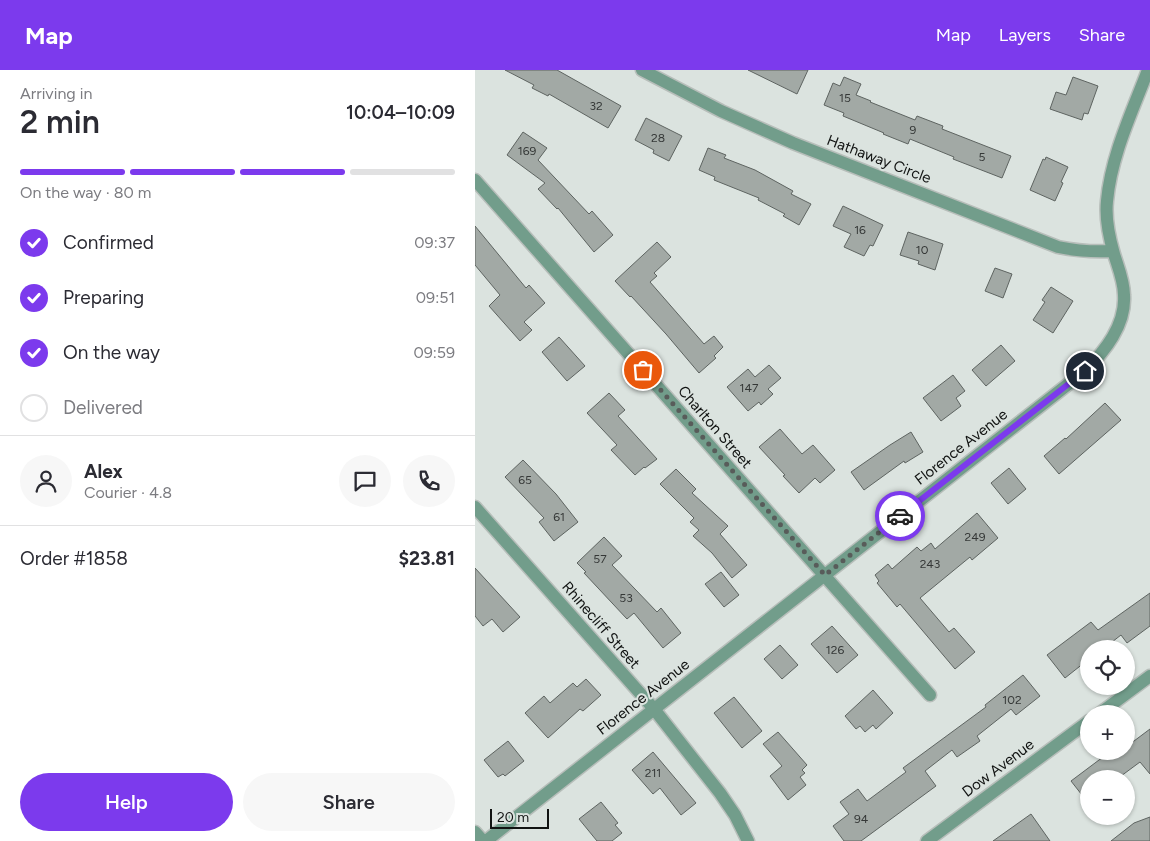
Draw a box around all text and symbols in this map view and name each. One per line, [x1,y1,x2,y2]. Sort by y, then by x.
text: Map [25,21,73,50]
text: Map [936,24,971,46]
text: Layers [999,24,1051,46]
text: Share [1079,24,1125,46]
text: Arriving in [20,84,92,103]
house number: 15 [839,91,851,105]
house number: 32 [589,99,603,113]
text: 10:04–10:09 [346,101,455,124]
text: 2 min [20,103,100,141]
house number: 9 [910,123,917,137]
house number: 28 [651,131,665,145]
street label: Hathaway Circle [824,131,934,187]
house number: 169 [518,144,536,158]
house number: 5 [979,150,986,164]
text: On the way · 80 m [20,183,151,202]
house number: 16 [854,223,866,237]
icon: check [20,229,48,257]
text: Confirmed [63,231,154,254]
text: 09:37 [414,233,455,252]
house number: 10 [916,243,929,257]
icon: check [20,284,48,312]
text: Preparing [63,286,144,309]
text: 09:51 [416,288,455,307]
icon: check [20,339,48,367]
text: On the way [63,341,160,364]
text: 09:59 [413,343,455,362]
pin [622,349,664,391]
pin [1064,350,1106,392]
icon: bag [629,356,657,384]
icon: home [1071,357,1099,385]
house number: 147 [740,381,759,395]
street label: Charlton Street [674,382,756,472]
text: Delivered [63,396,143,419]
street label: Florence Avenue [911,405,1011,489]
button: person [20,455,72,507]
button: chat [339,455,391,507]
button: phone [403,455,455,507]
text: Alex [84,460,123,483]
house number: 65 [518,473,532,487]
text: Courier · 4.8 [84,483,172,502]
courier [875,491,925,541]
icon: car [886,502,914,530]
house number: 61 [553,510,565,524]
house number: 249 [965,530,986,544]
text: Order #1858 [20,547,128,570]
text: $23.81 [399,547,455,570]
house number: 57 [593,552,607,566]
house number: 243 [920,557,940,571]
street label: Rhinecliff Street [558,578,644,672]
house number: 53 [619,591,633,605]
map controls [1080,640,1135,825]
button: locate [1080,640,1135,695]
house number: 126 [826,643,844,657]
street label: Florence Avenue [593,655,693,739]
house number: 102 [1002,693,1022,707]
button: + [1080,705,1135,760]
street label: Dow Avenue [959,735,1037,801]
house number: 211 [645,766,661,780]
button: − [1080,770,1135,825]
button: Help [20,773,233,831]
button: Share [243,773,455,831]
scale bar [490,806,549,829]
text: 20 m [497,809,529,826]
house number: 94 [854,812,869,826]

